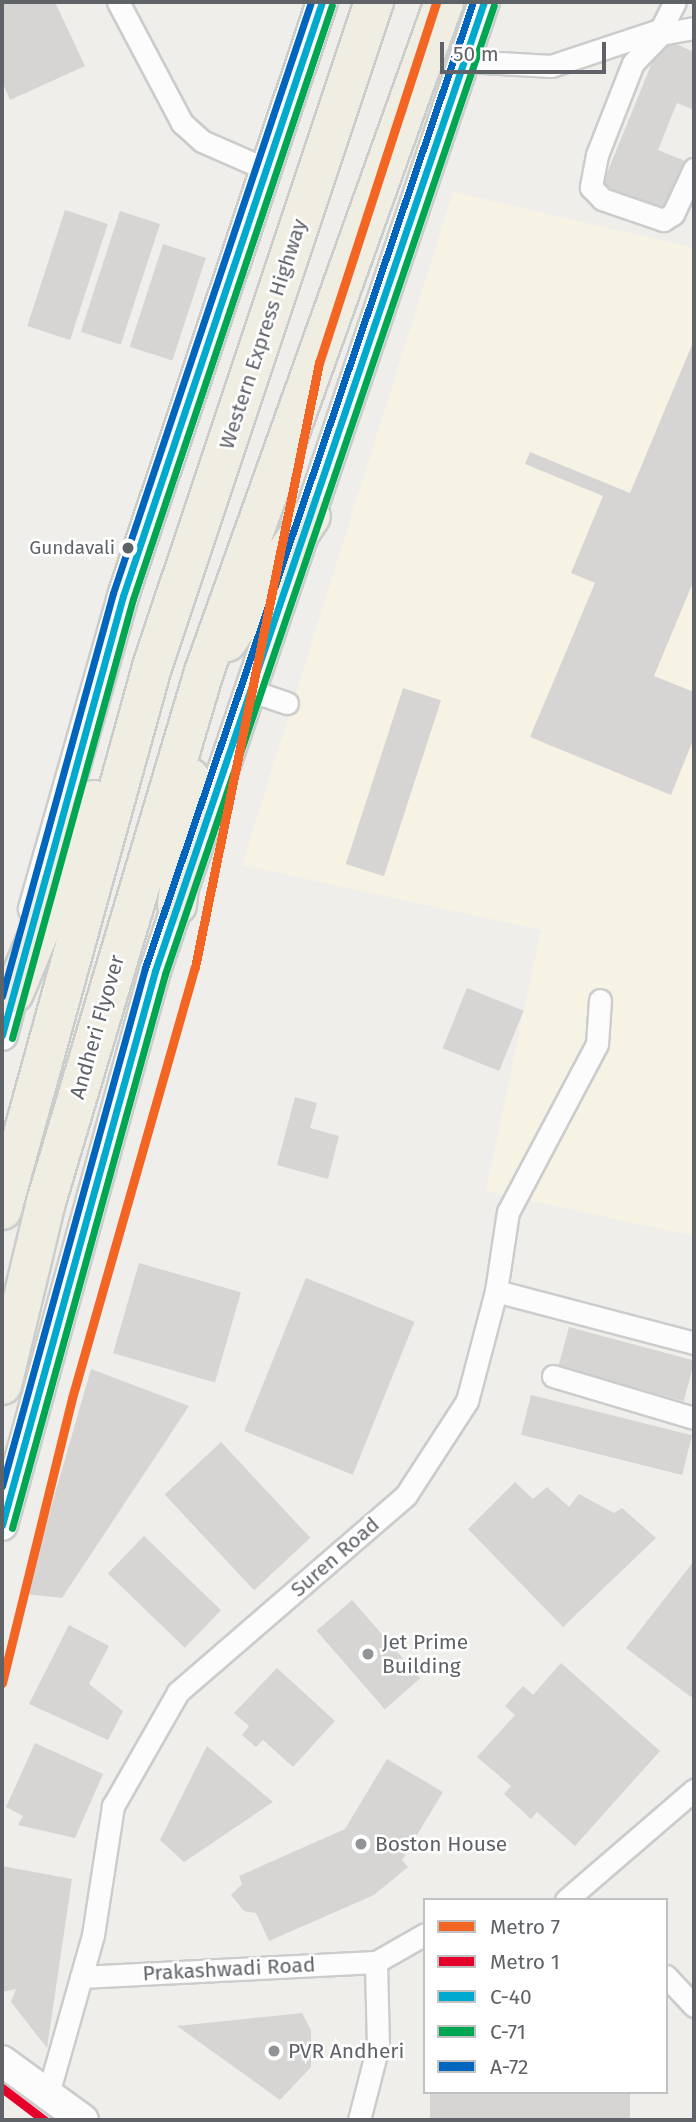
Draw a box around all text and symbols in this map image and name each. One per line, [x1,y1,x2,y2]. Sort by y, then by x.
scale bar [444,28,610,72]
text: 50 m [453,41,499,67]
street label: Western Express Highway [214,216,312,452]
place label: Gundavali [29,537,115,559]
marker: Gundavali [121,541,135,555]
street label: Andheri Flyover [64,952,130,1102]
street label: Suren Road [286,1512,384,1602]
place label: Jet Prime Building [382,1629,468,1679]
marker: Jet Prime Building [360,1646,376,1662]
place label: Boston House [375,1831,507,1857]
marker: Boston House [353,1836,369,1852]
legend [423,1898,668,2094]
text: Metro 7 [490,1914,560,1940]
text: Metro 1 [490,1949,560,1975]
street label: Prakashwadi Road [142,1952,316,1986]
text: C-40 [490,1984,532,2010]
text: C-71 [490,2019,526,2045]
place label: PVR Andheri [288,2038,404,2064]
marker: PVR Andheri [266,2043,282,2059]
text: A-72 [490,2054,528,2080]

